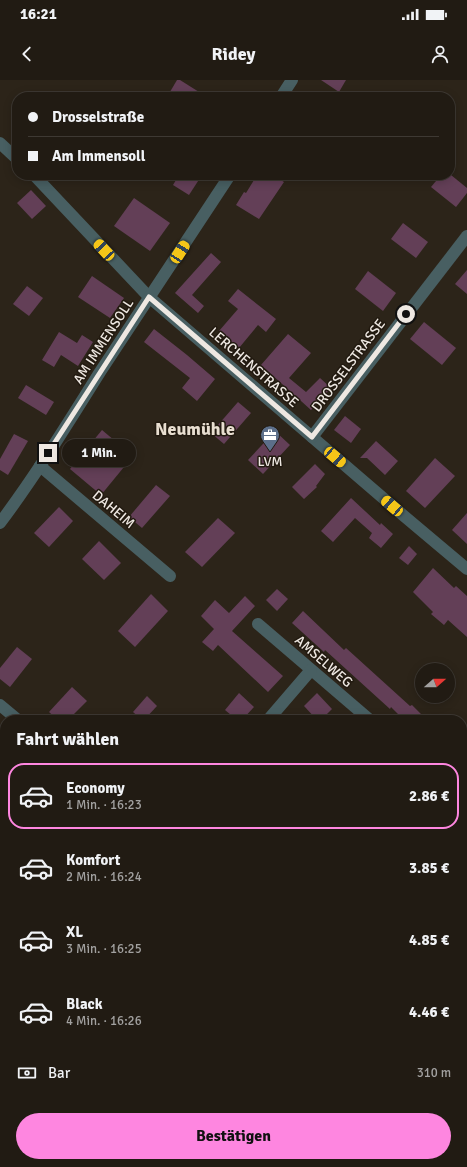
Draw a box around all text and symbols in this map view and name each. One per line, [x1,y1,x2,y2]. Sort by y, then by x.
text: 16:21 [20,5,57,23]
icon: back [16,43,38,65]
text: Ridey [212,43,255,65]
icon: person [429,43,451,65]
text: Drosselstraße [52,108,144,126]
text: Am Immensoll [52,147,145,165]
car [91,237,117,263]
car [168,239,192,265]
street label: AM IMMENSOLL [69,295,137,387]
route start [397,305,415,323]
street label: DROSSELSTRASSE [308,315,389,415]
street label: LERCHENSTRASSE [205,324,302,411]
district label: Neumühle [155,418,235,440]
office icon: LVM [259,424,281,452]
callout: 1 Min. [62,439,136,467]
route end [39,444,57,462]
text: 1 Min. [81,445,117,461]
car [322,445,348,469]
place label: LVM [257,453,283,470]
street label: DAHEIM [89,487,138,532]
car [379,494,405,518]
street label: AMSELWEG [291,632,356,691]
north arrow [415,663,455,703]
map controls [415,663,455,703]
text: Fahrt wählen [16,728,119,750]
icon: car [18,778,54,814]
text: Economy [66,779,125,797]
text: 2.86 € [409,787,449,805]
text: 1 Min. · 16:23 [66,797,142,813]
icon: car [18,850,54,886]
text: Komfort [66,851,120,869]
text: 3.85 € [409,859,449,877]
text: 2 Min. · 16:24 [66,869,142,885]
icon: car [18,922,54,958]
text: XL [66,923,83,941]
text: 4.85 € [409,931,449,949]
text: 3 Min. · 16:25 [66,941,142,957]
icon: car [18,994,54,1030]
text: Black [66,995,103,1013]
text: 4.46 € [409,1003,449,1021]
text: 4 Min. · 16:26 [66,1013,142,1029]
icon: cash [16,1062,38,1084]
text: Bar [48,1064,70,1082]
text: 310 m [417,1065,451,1081]
button: Bestätigen [16,1113,451,1159]

